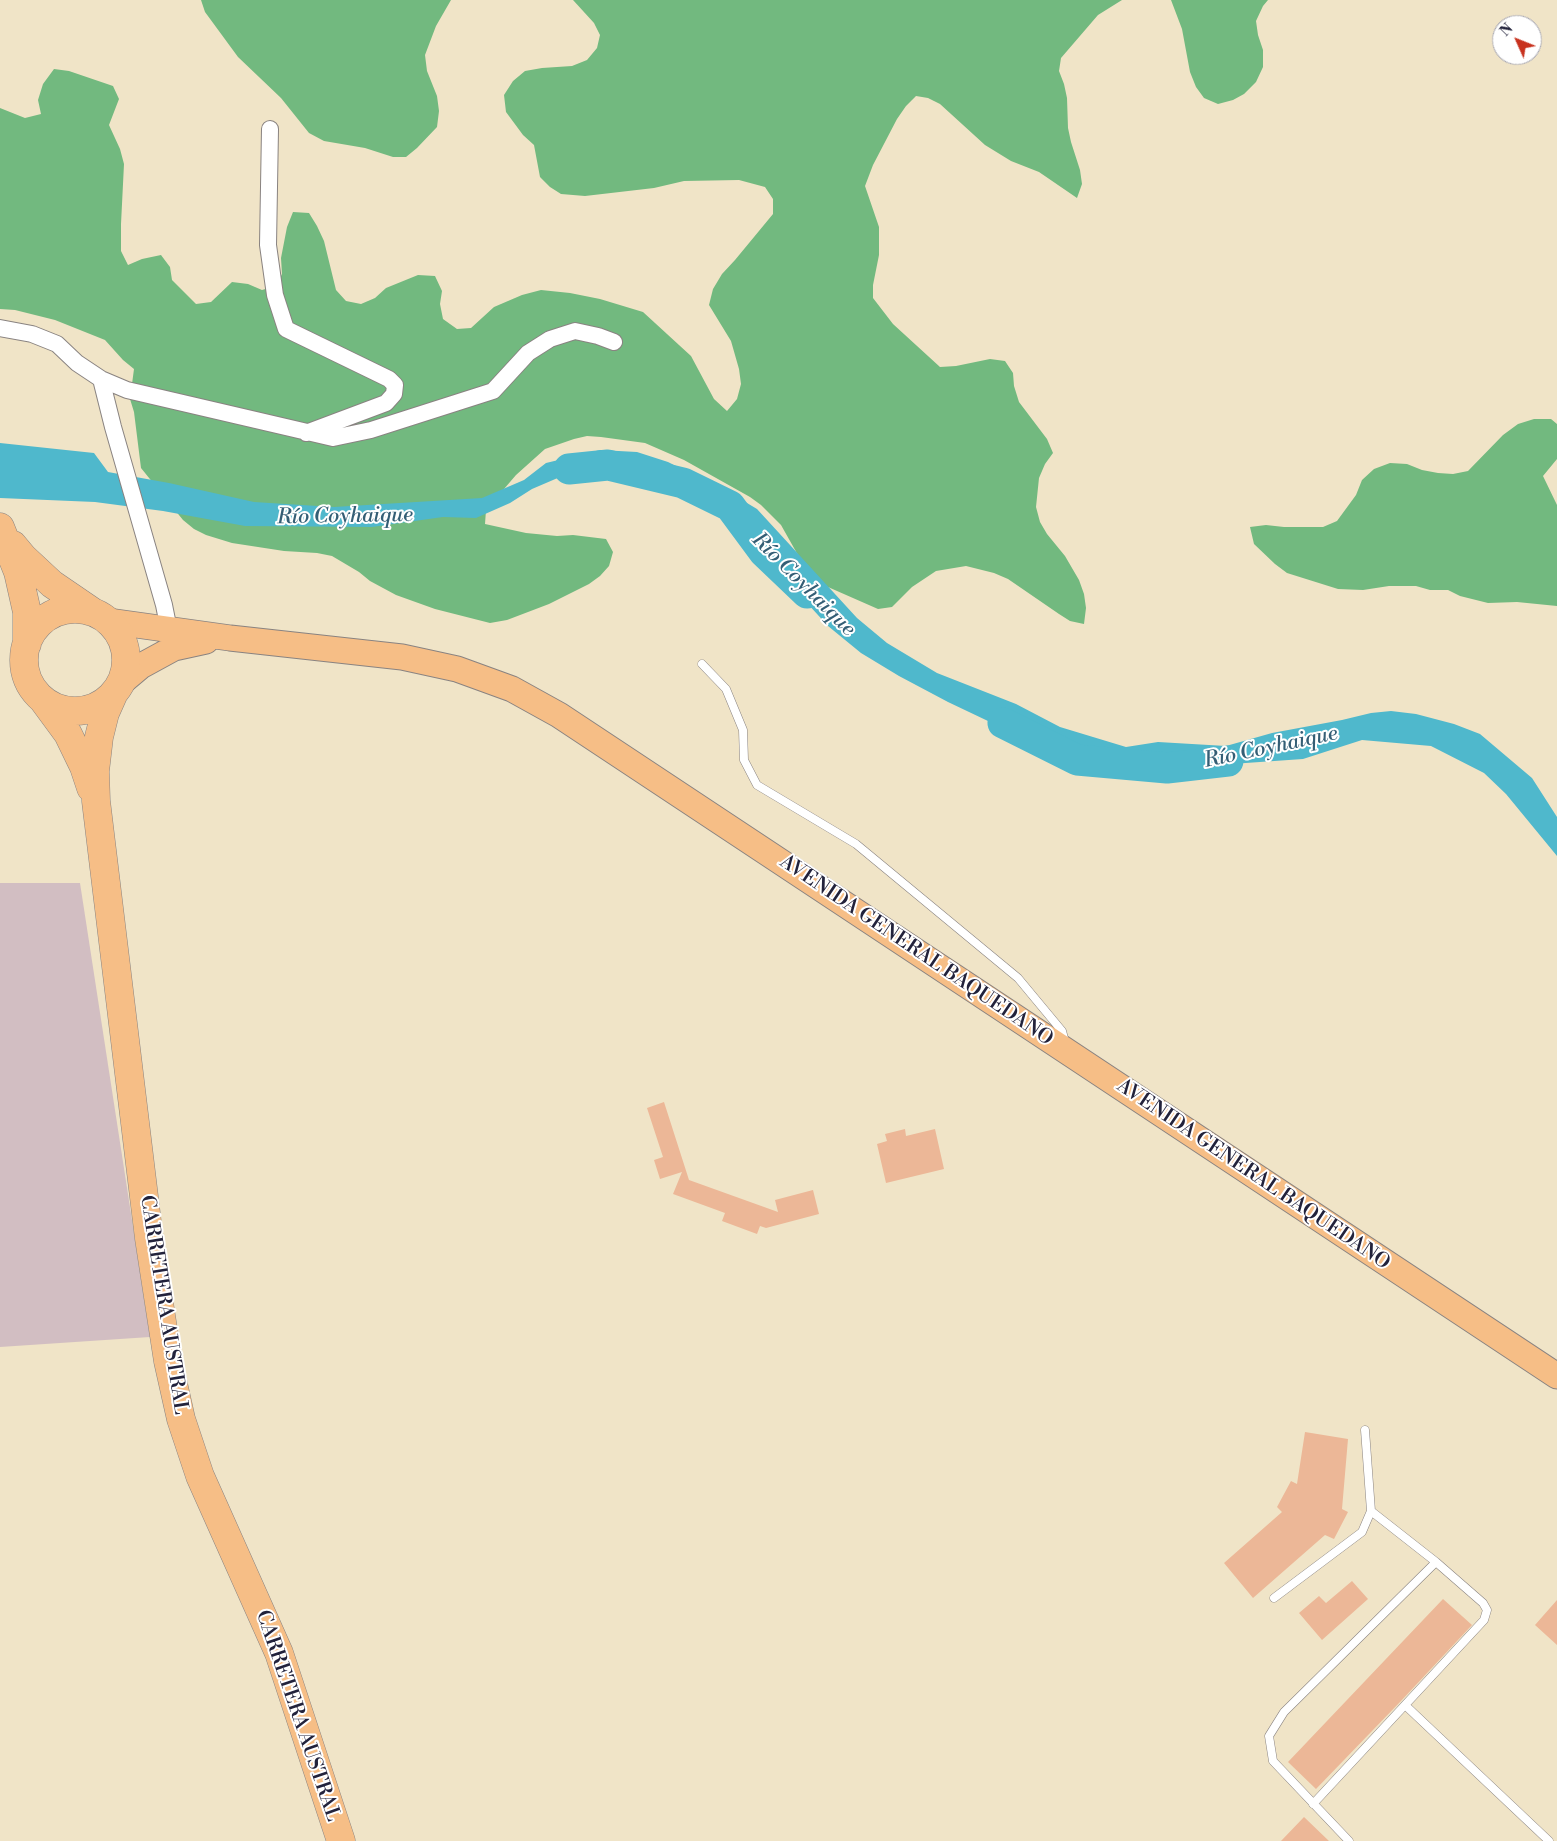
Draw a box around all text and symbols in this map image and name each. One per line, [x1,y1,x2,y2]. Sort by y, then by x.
north arrow [1492,15,1542,65]
text: N [1497,20,1517,41]
water label: Río Coyhaique [277,503,413,531]
water label: Río Coyhaique [746,528,860,642]
water label: Río Coyhaique [1202,722,1340,774]
street label: AVENIDA GENERAL BAQUEDANO [775,850,1057,1052]
street label: AVENIDA GENERAL BAQUEDANO [1112,1074,1394,1276]
street label: CARRETERA AUSTRAL [134,1194,192,1416]
street label: CARRETERA AUSTRAL [250,1607,344,1825]

